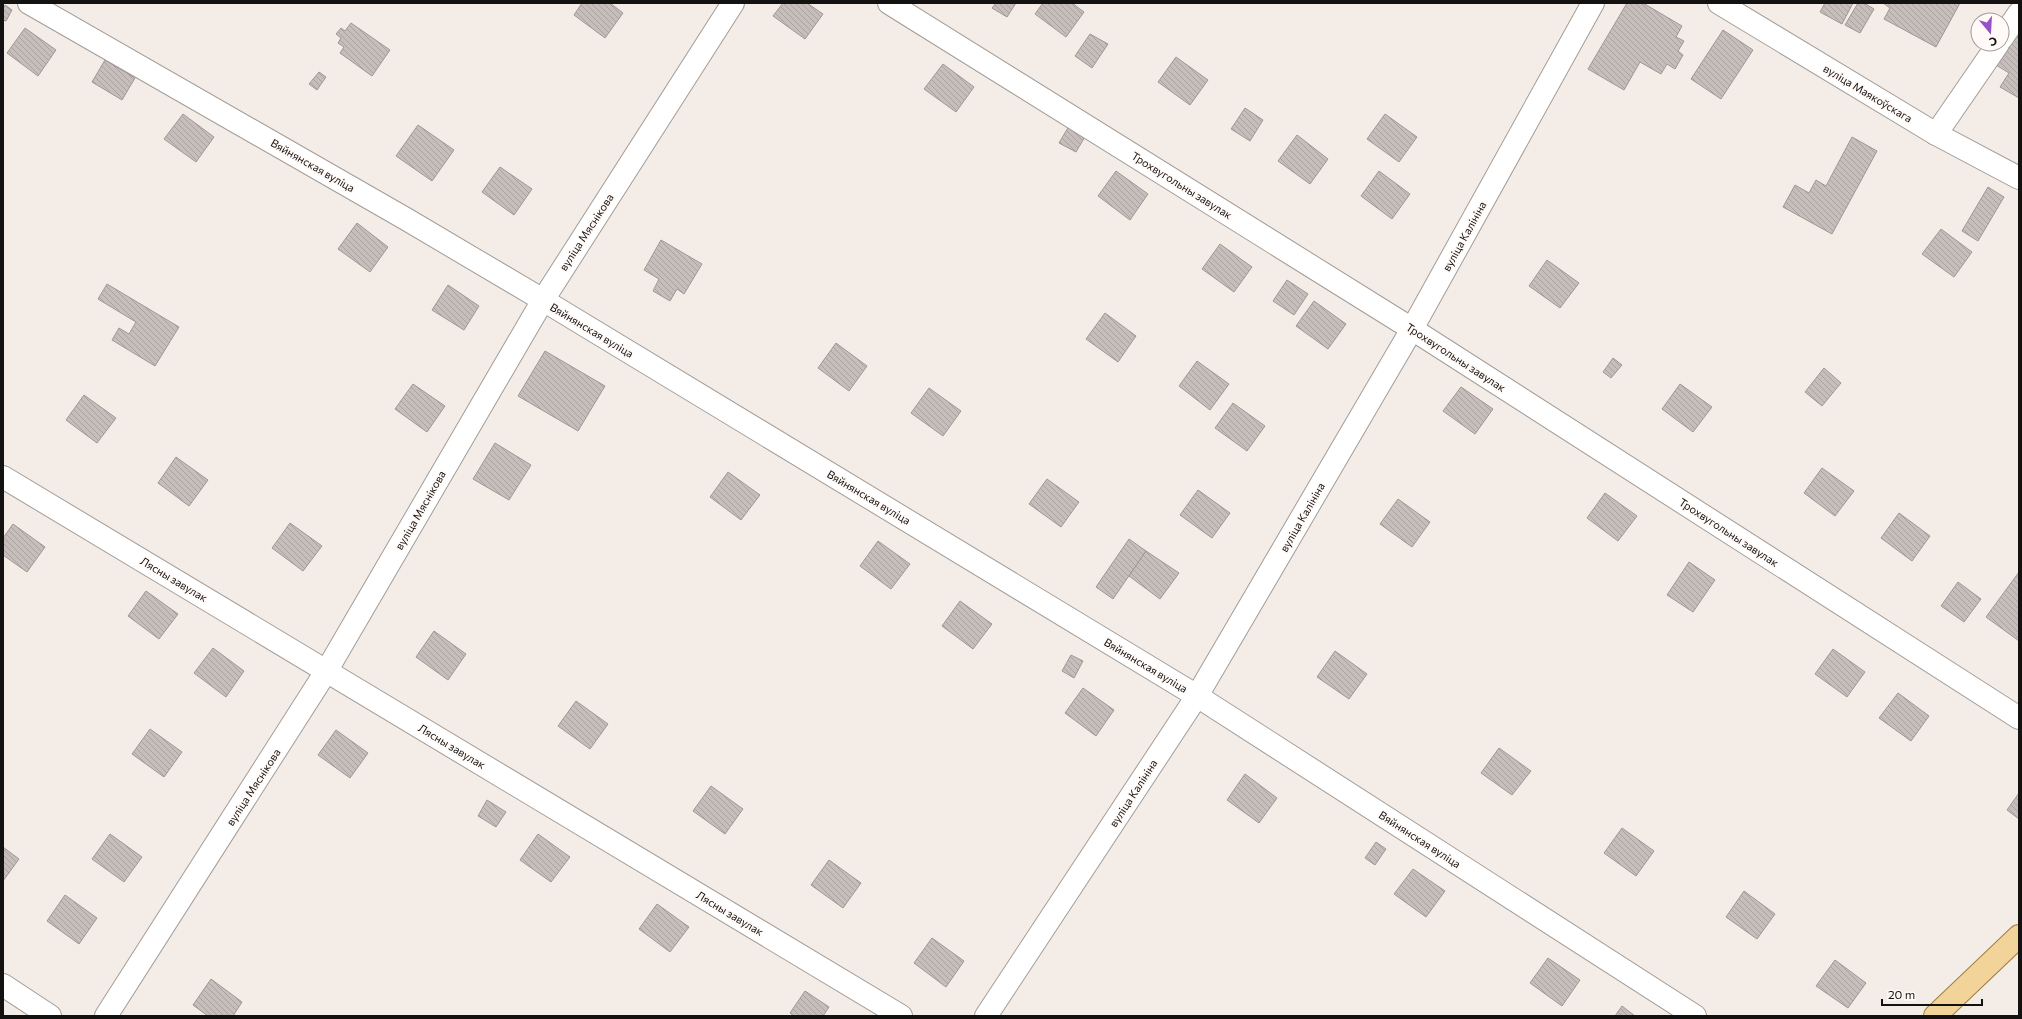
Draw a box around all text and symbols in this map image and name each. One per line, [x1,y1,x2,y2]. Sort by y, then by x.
north arrow [1970,12,2010,52]
text: С [1987,35,1999,49]
street label: вуліца Маякоўскага [1821,61,1915,125]
street label: Вяйнянская вуліца [269,136,357,194]
street label: Трохвугольны завулак [1129,149,1235,221]
street label: вуліца Мяснікова [556,191,616,273]
street label: вуліца Калініна [1439,199,1489,273]
street label: Вяйнянская вуліца [548,300,636,360]
street label: Трохвугольны завулак [1404,320,1508,394]
street label: Вяйнянская вуліца [825,467,913,527]
street label: вуліца Мяснікова [392,468,448,552]
street label: вуліца Калініна [1277,480,1327,554]
street label: Трохвугольны завулак [1677,495,1781,569]
street label: Лясны завулак [138,554,210,604]
street label: Вяйнянская вуліца [1102,635,1190,695]
street label: Лясны завулак [416,721,488,771]
street label: вуліца Мяснікова [223,746,283,828]
street label: вуліца Калініна [1106,757,1160,829]
street label: Вяйнянская вуліца [1377,808,1463,870]
street label: Лясны завулак [694,888,766,938]
scale bar [1882,981,1982,1007]
text: 20 m [1888,987,1915,1001]

